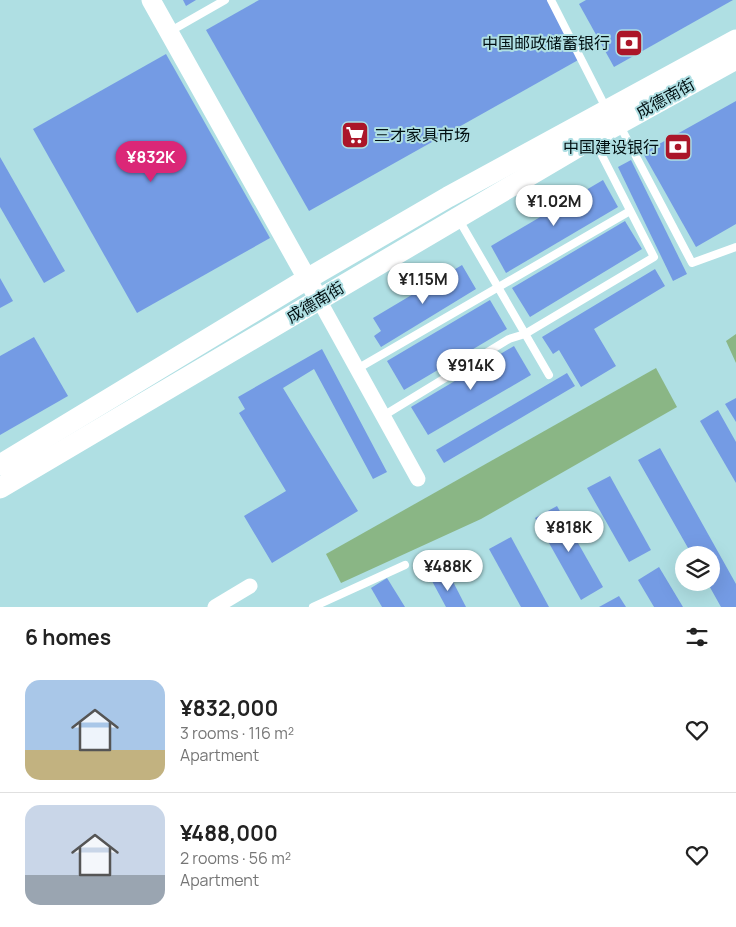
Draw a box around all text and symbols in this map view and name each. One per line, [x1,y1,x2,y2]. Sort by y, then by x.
bank icon: 中国邮政储蓄银行 [614,28,644,58]
place label: 中国邮政储蓄银行 [482,32,610,54]
street label: 成德南街 [632,73,698,123]
supermarket icon: 三才家具市场 [340,120,370,150]
place label: 三才家具市场 [374,124,470,146]
bank icon: 中国建设银行 [663,132,693,162]
place label: 中国建设银行 [563,136,659,158]
pin: ¥832K [116,140,186,183]
text: ¥832K [127,146,175,168]
pin: ¥1.02M [513,184,595,227]
text: ¥1.02M [527,190,581,212]
pin: ¥1.15M [382,262,464,305]
text: ¥1.15M [398,268,448,290]
street label: 成德南街 [282,276,348,328]
pin: ¥914K [436,348,506,391]
text: ¥914K [448,354,494,376]
pin: ¥818K [534,510,604,553]
text: ¥818K [546,516,592,538]
map controls [675,546,720,591]
button: layers [675,546,720,591]
pin: ¥488K [413,550,483,592]
text: ¥488K [424,555,472,577]
text: 6 homes [25,623,111,651]
icon: filters [683,623,711,651]
text: ¥832,000 [180,694,278,722]
icon: home [65,700,125,760]
icon: heart [683,716,711,744]
text: 3 rooms · 116 m² [180,722,294,744]
text: Apartment [180,744,259,766]
text: ¥488,000 [180,819,278,847]
icon: home [65,825,125,885]
icon: heart [683,841,711,869]
text: 2 rooms · 56 m² [180,847,291,869]
text: Apartment [180,869,259,891]

